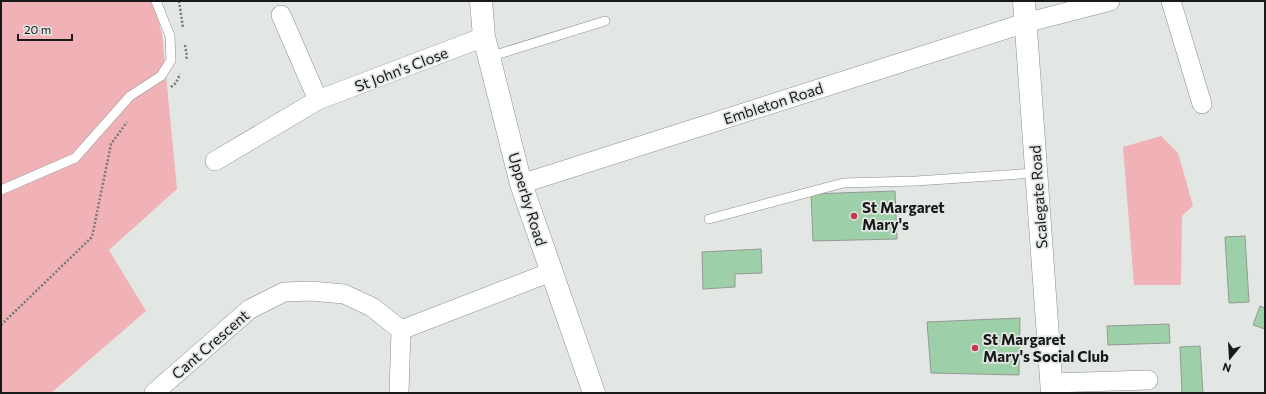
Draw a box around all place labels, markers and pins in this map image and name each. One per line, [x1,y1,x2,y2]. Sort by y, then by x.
place label: St Margaret Mary's [862,198,945,233]
marker: St Margaret Mary's [849,211,859,221]
place label: St Margaret Mary's Social Club [983,330,1109,365]
marker: St Margaret Mary's Social Club [970,343,980,353]

